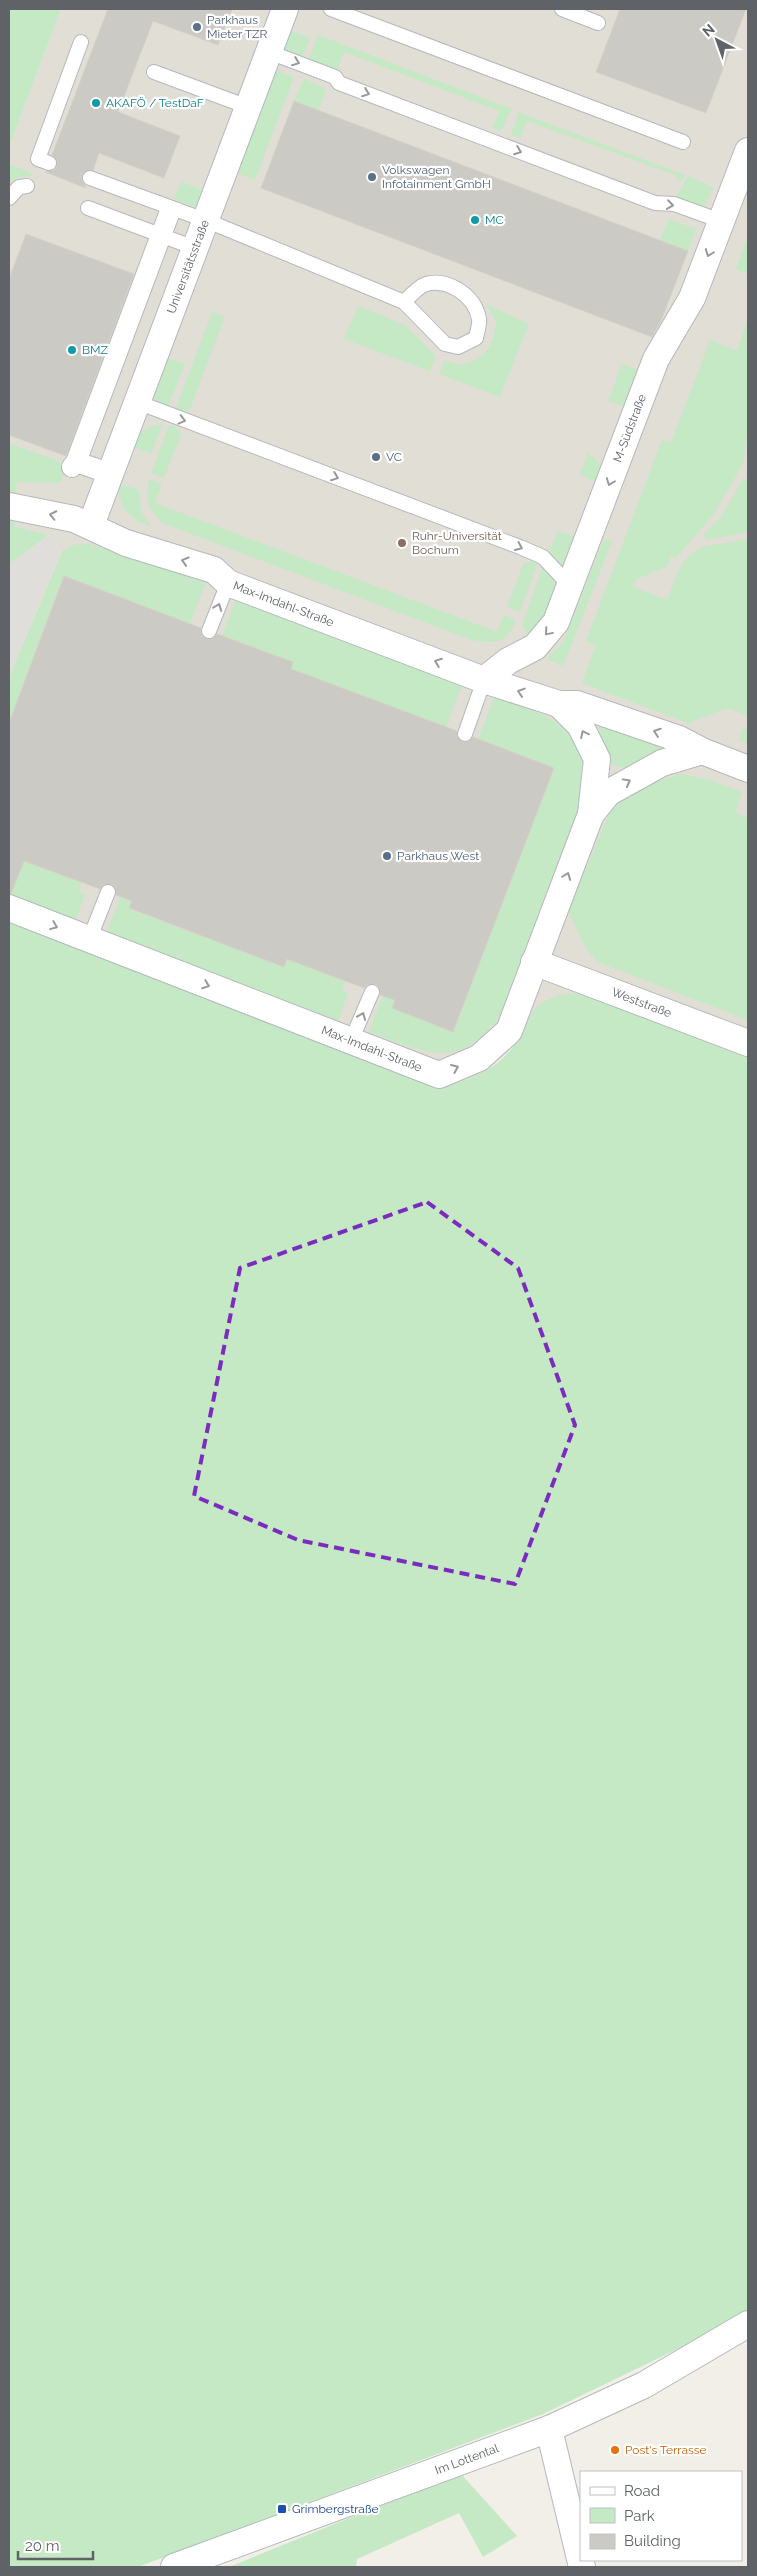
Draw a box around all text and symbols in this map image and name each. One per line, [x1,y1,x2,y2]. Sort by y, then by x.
place label: Parkhaus Mieter TZR [207,13,268,41]
north arrow [692,15,742,65]
marker: Parkhaus Mieter TZR [191,21,203,33]
text: N [699,21,718,40]
one-way arrow [291,56,300,66]
one-way arrow [361,87,370,97]
place label: AKAFÖ / TestDaF [106,96,204,110]
marker: AKAFÖ / TestDaF [90,97,102,109]
one-way arrow [513,145,522,155]
place label: Volkswagen Infotainment GmbH [382,163,491,191]
marker: Volkswagen Infotainment GmbH [366,171,378,183]
one-way arrow [667,199,675,210]
place label: MC [485,213,504,227]
marker: MC [469,214,481,226]
street label: Universitätsstraße [164,218,212,315]
one-way arrow [705,248,715,257]
place label: BMZ [82,343,109,357]
marker: BMZ [66,344,78,356]
street label: M-Südstraße [610,392,649,464]
one-way arrow [178,414,187,425]
place label: VC [386,450,402,464]
marker: VC [370,451,382,463]
one-way arrow [330,471,338,481]
one-way arrow [606,477,616,486]
one-way arrow [49,510,58,520]
place label: Ruhr-Universität Bochum [412,529,502,557]
marker: Ruhr-Universität Bochum [396,537,408,549]
one-way arrow [514,540,523,551]
one-way arrow [182,557,190,567]
street label: Max-Imdahl-Straße [231,579,336,629]
one-way arrow [212,603,223,612]
one-way arrow [545,626,554,635]
one-way arrow [434,658,443,669]
one-way arrow [518,688,526,698]
one-way arrow [653,728,662,738]
one-way arrow [580,730,590,739]
one-way arrow [621,778,630,788]
place label: Parkhaus West [397,849,479,863]
marker: Parkhaus West [381,850,393,862]
one-way arrow [562,873,572,881]
one-way arrow [49,920,58,931]
one-way arrow [201,979,209,989]
street label: Weststraße [610,985,673,1020]
one-way arrow [355,1012,366,1021]
street label: Max-Imdahl-Straße [319,1023,424,1075]
one-way arrow [450,1064,459,1075]
street label: Im Lottental [433,2441,501,2477]
place label: Post's Terrasse [625,2443,707,2457]
marker: Post's Terrasse [609,2444,621,2456]
legend [580,2471,742,2561]
text: Road [624,2482,660,2500]
place label: Grimbergstraße [292,2502,379,2516]
marker: Grimbergstraße [276,2503,288,2515]
text: Park [624,2507,655,2525]
scale bar [18,2528,92,2560]
text: Building [624,2532,681,2550]
text: 20 m [25,2537,60,2555]

